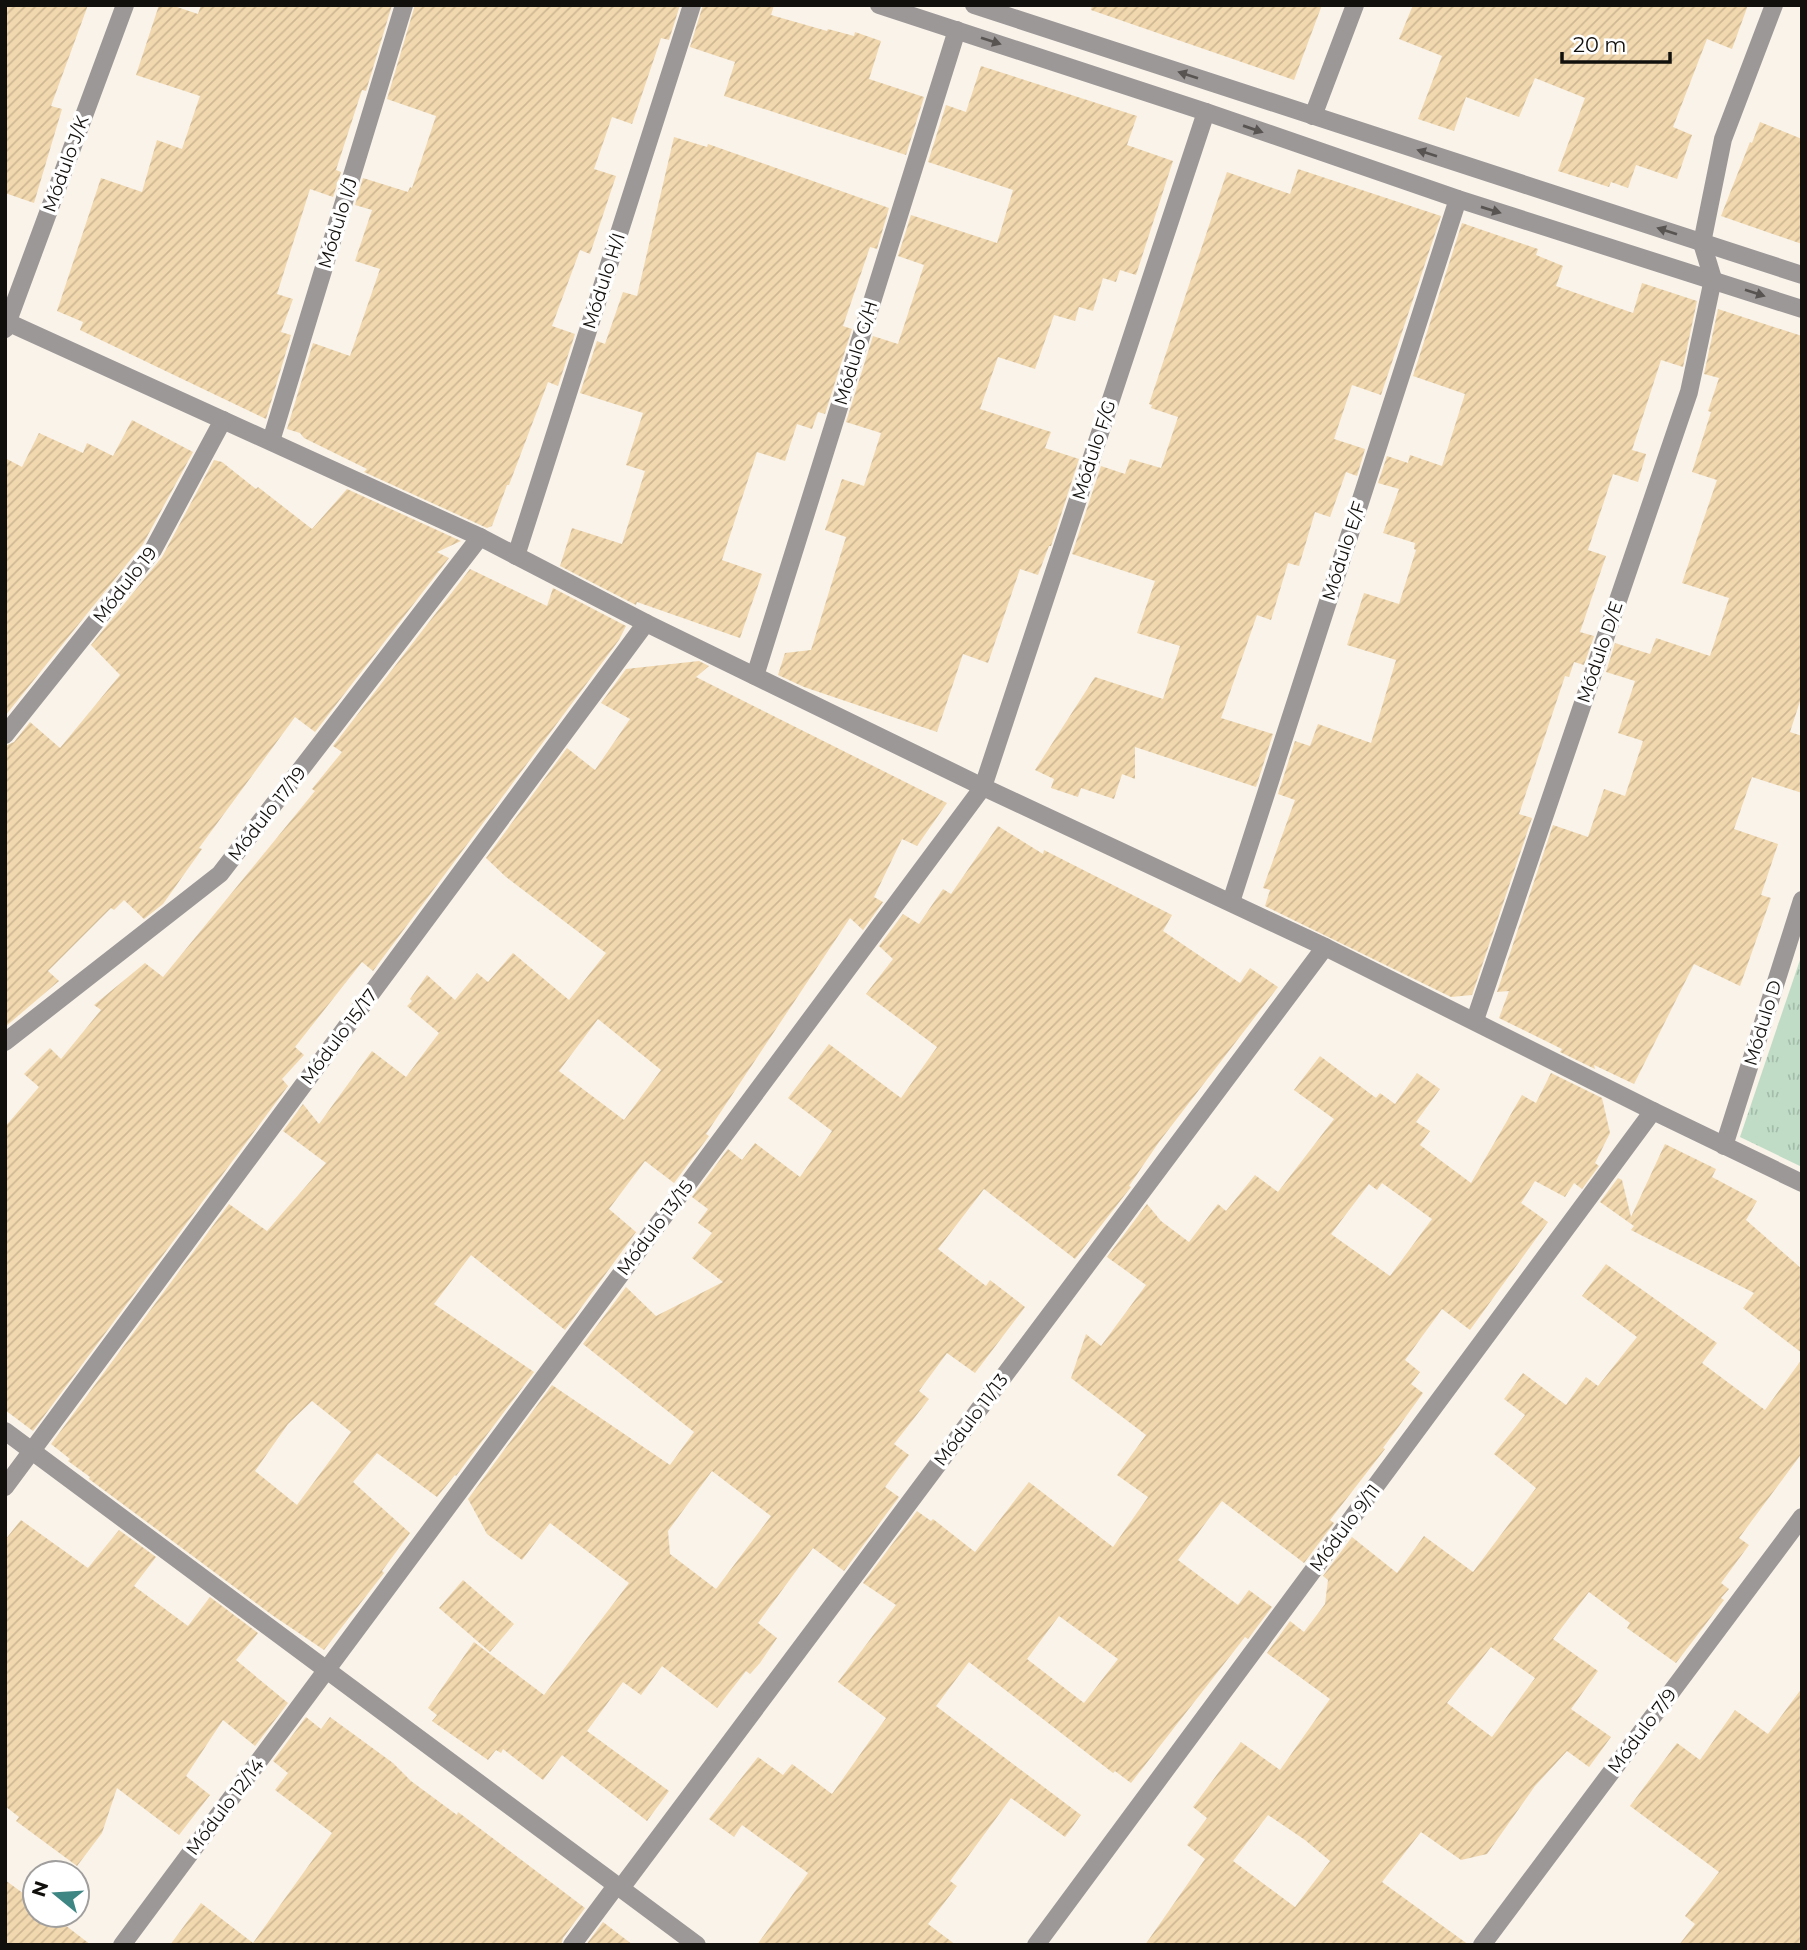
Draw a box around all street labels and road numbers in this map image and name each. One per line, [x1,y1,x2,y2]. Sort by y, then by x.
street label: Módulo J/K [38,112,94,215]
street label: Módulo I/J [314,175,362,271]
street label: Módulo H/I [578,230,630,332]
street label: Módulo G/H [830,298,882,408]
street label: Módulo F/G [1067,397,1121,503]
street label: Módulo E/F [1318,499,1370,603]
street label: Módulo 19 [88,542,162,628]
street label: Módulo D/E [1572,598,1628,706]
street label: Módulo 17/19 [223,762,311,866]
street label: Módulo D [1740,977,1786,1069]
street label: Módulo 15/17 [296,985,382,1089]
street label: Módulo 13/15 [612,1176,698,1280]
street label: Módulo 11/13 [929,1370,1013,1470]
street label: Módulo 9/11 [1305,1480,1385,1576]
street label: Módulo 7/9 [1603,1684,1681,1778]
street label: Módulo 12/14 [181,1754,269,1860]

